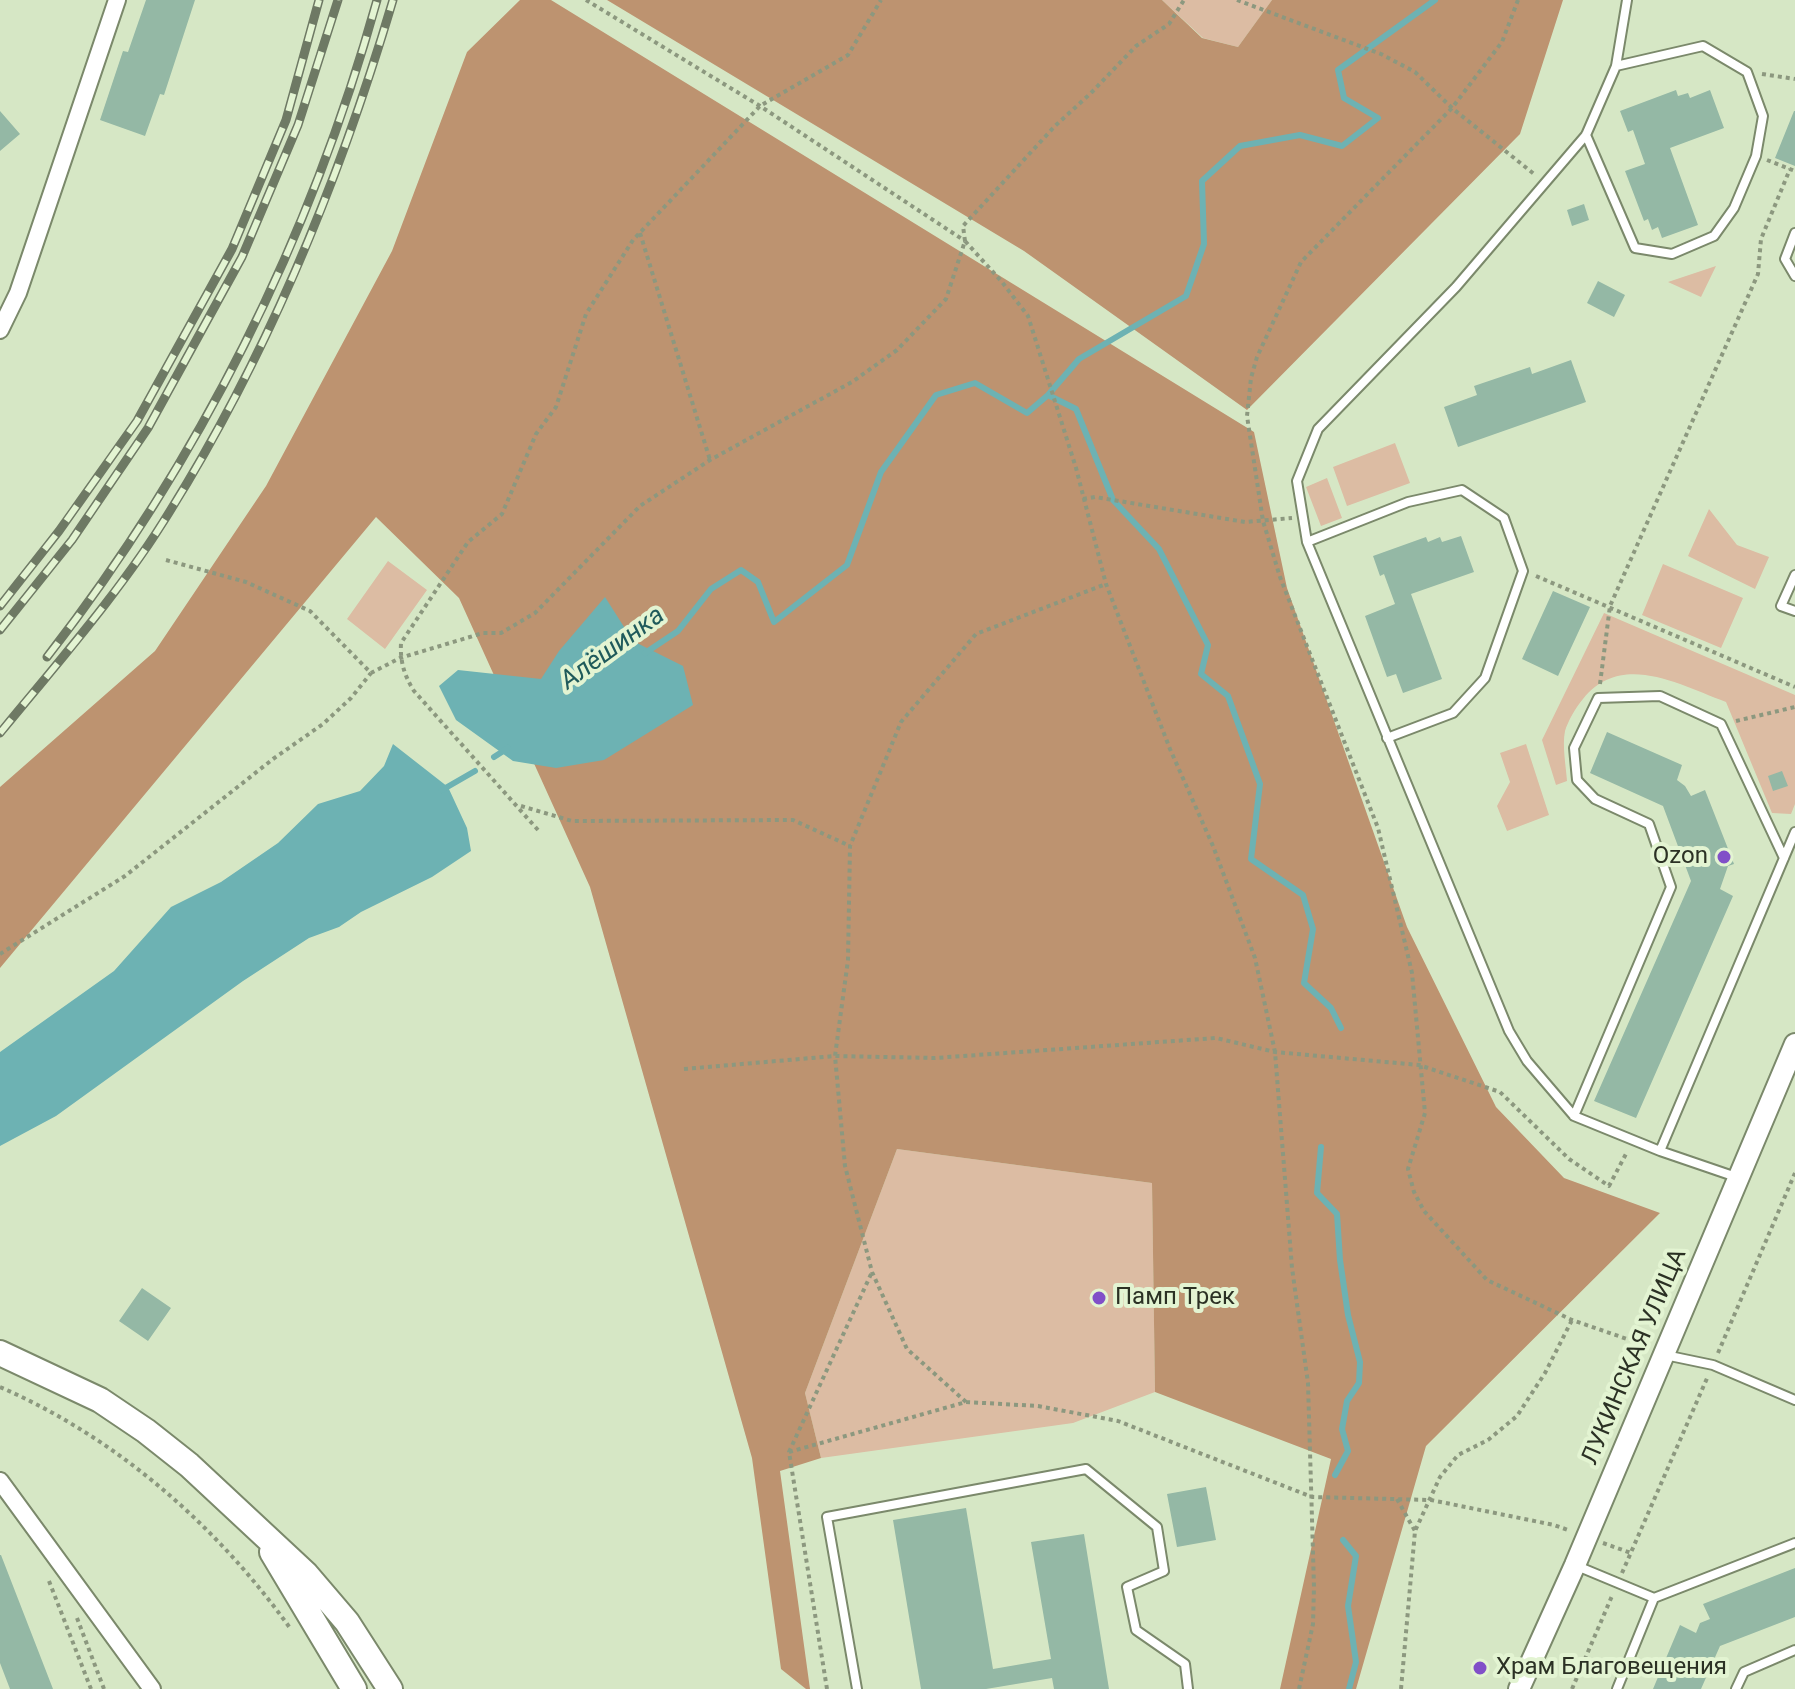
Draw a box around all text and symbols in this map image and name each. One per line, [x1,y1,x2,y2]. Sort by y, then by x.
water label: Алёшинка [555,601,671,697]
place label: Ozon [1653,843,1708,871]
marker: Ozon [1715,848,1733,866]
street label: ЛУКИНСКАЯ УЛИЦА [1576,1245,1694,1469]
place label: Памп Трек [1115,1284,1235,1312]
marker: Памп Трек [1090,1289,1108,1307]
place label: Храм Благовещения [1496,1654,1727,1682]
marker: Храм Благовещения [1471,1659,1489,1677]

